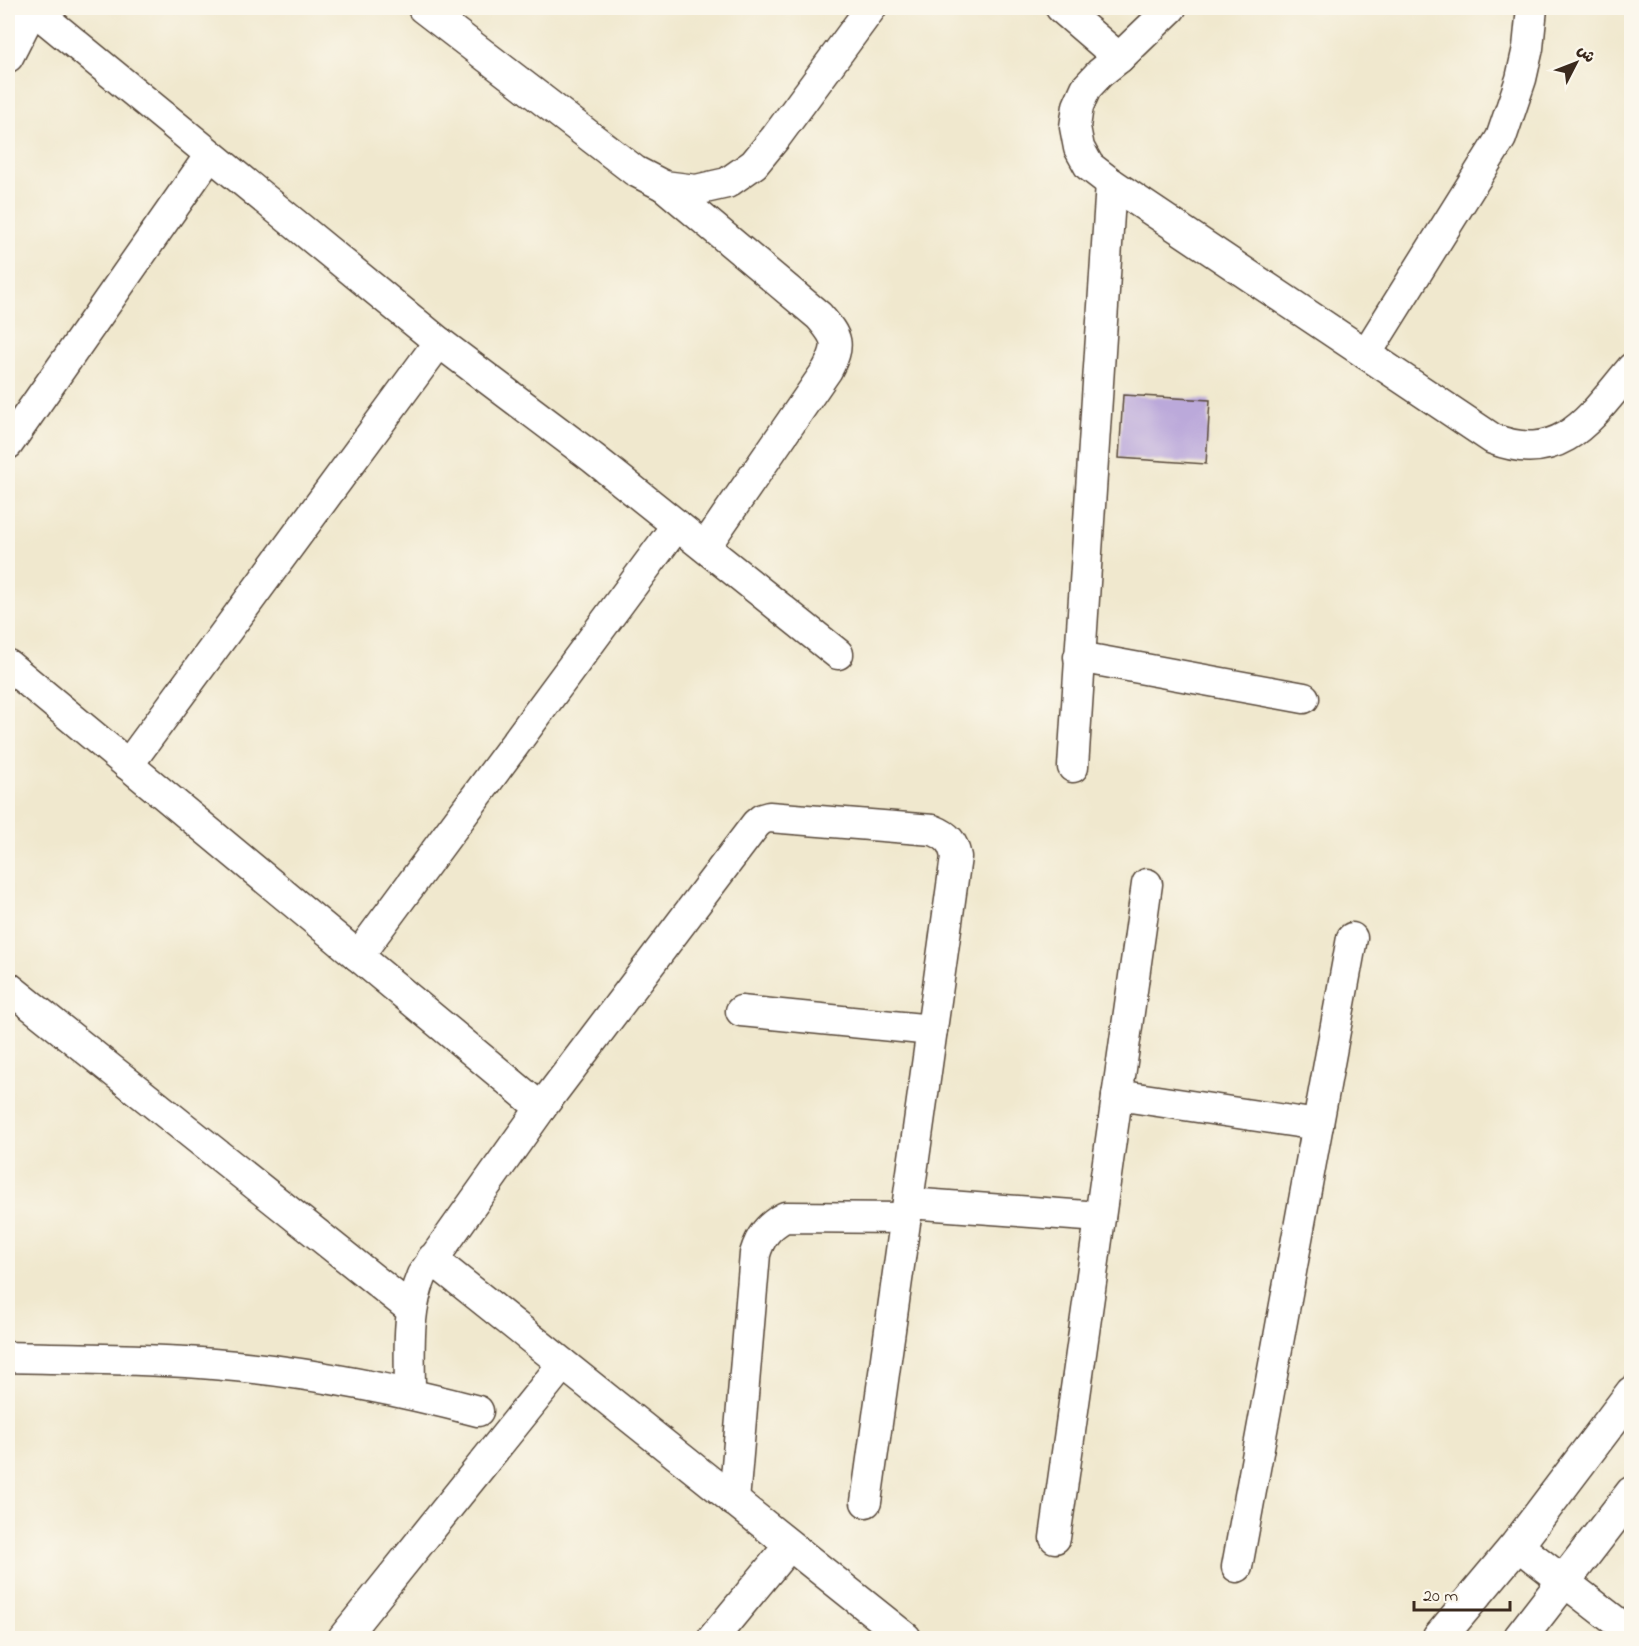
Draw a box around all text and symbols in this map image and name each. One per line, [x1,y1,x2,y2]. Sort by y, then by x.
north arrow [1546,33,1606,93]
text: ش [1571,40,1600,69]
scale bar [1414,1574,1510,1612]
text: 20 m [1423,1584,1458,1610]

